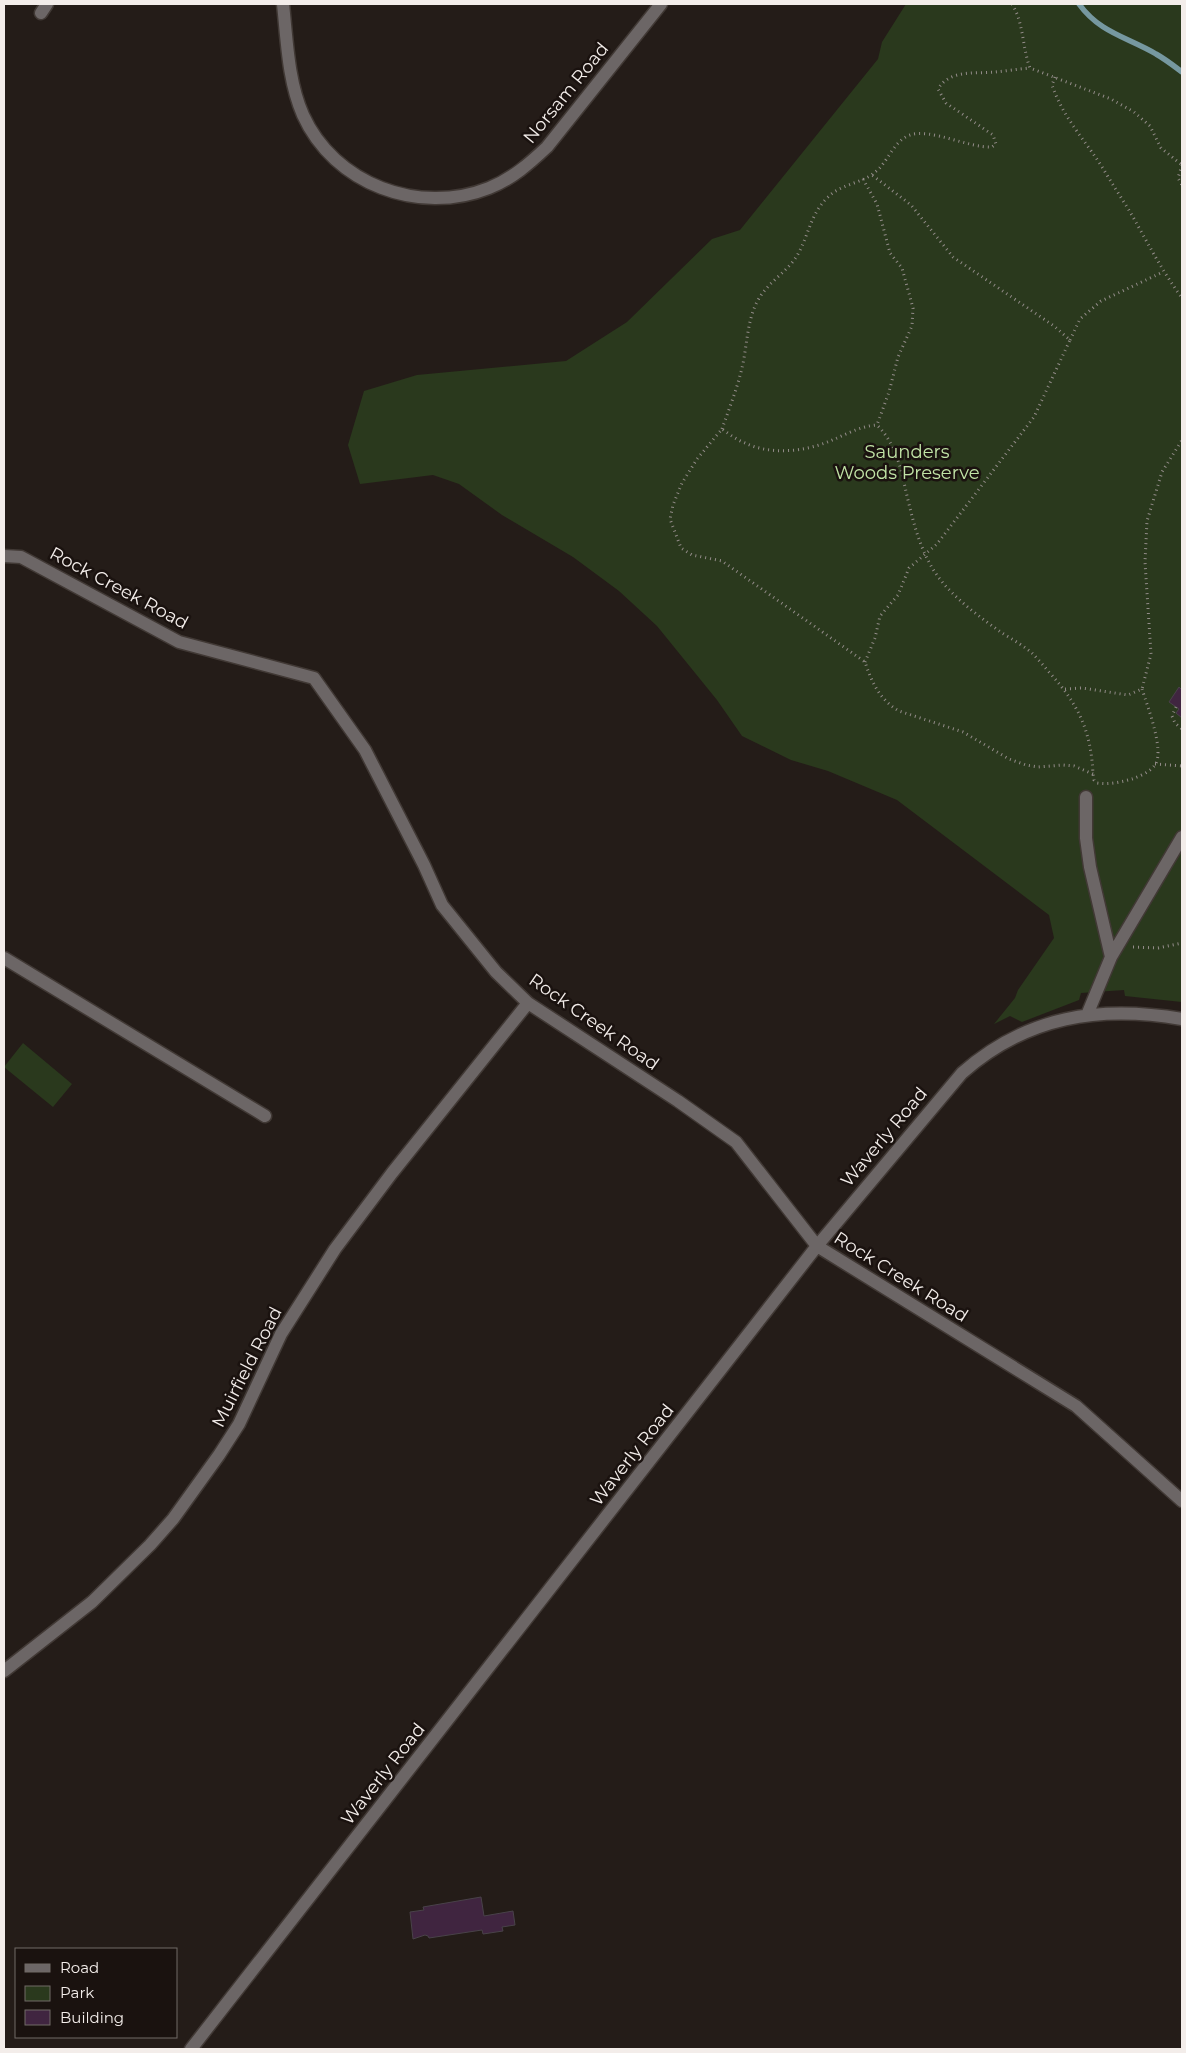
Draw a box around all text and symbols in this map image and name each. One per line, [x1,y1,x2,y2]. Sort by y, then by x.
street label: Norsam Road [519,38,613,148]
park label: Saunders Woods Preserve [834,441,980,484]
street label: Rock Creek Road [46,542,192,634]
street label: Rock Creek Road [525,969,663,1075]
street label: Waverly Road [836,1083,932,1191]
street label: Rock Creek Road [830,1227,972,1327]
street label: Muirfield Road [207,1303,287,1431]
street label: Waverly Road [585,1400,679,1510]
street label: Waverly Road [336,1719,430,1829]
legend [15,1948,178,2038]
text: Road [60,1958,99,1977]
text: Park [60,1983,94,2002]
text: Building [60,2008,124,2027]

